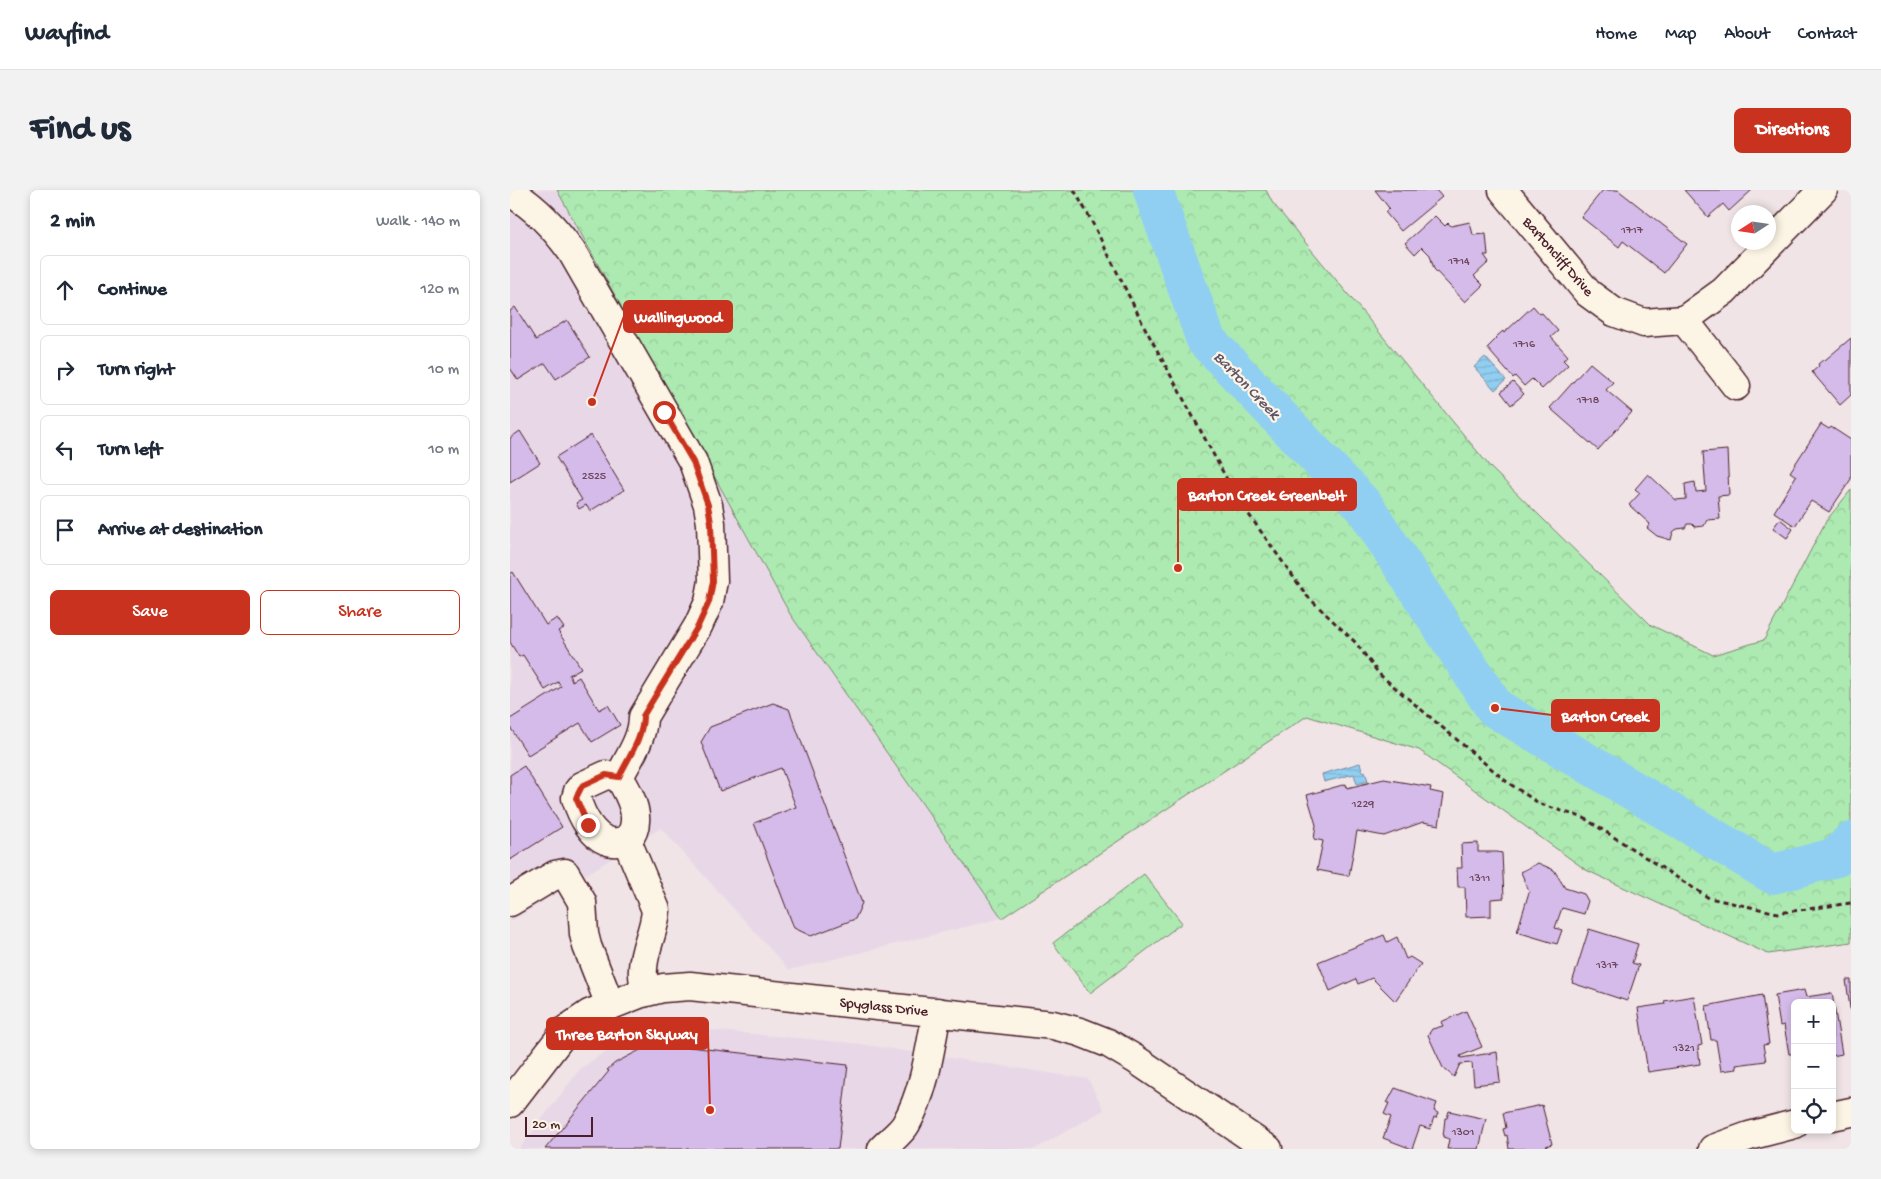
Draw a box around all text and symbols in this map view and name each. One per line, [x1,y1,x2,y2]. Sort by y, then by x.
text: Wayfind [25,20,109,49]
text: Home [1595,24,1637,45]
text: Map [1665,24,1696,45]
text: About [1724,24,1770,45]
text: Contact [1798,24,1856,45]
button: Directions [1734,108,1851,153]
text: Find us [30,110,130,151]
north arrow [1731,205,1776,250]
text: 2 min [50,210,95,235]
text: Walk · 140 m [376,213,460,232]
street label: Bartoncliff Drive [1517,213,1597,301]
house number: 1717 [1620,224,1644,238]
house number: 1714 [1447,255,1470,269]
icon: ahead [51,276,79,304]
text: Continue [98,279,167,302]
text: 120 m [420,281,459,300]
callout: Wallingwood [624,301,732,332]
text: Wallingwood [633,310,724,329]
house number: 1716 [1512,338,1536,352]
water label: Barton Creek [1208,349,1284,426]
icon: right [51,356,79,384]
text: Turn right [98,359,174,382]
text: 10 m [428,361,459,380]
house number: 1718 [1576,394,1600,408]
route start [653,401,676,424]
icon: left [51,436,79,464]
text: Turn left [98,439,162,462]
text: 10 m [428,441,459,460]
house number: 2525 [582,470,606,484]
callout: Barton Creek Greenbelt [1178,479,1356,510]
text: Barton Creek Greenbelt [1187,488,1347,507]
icon: arrive [51,516,79,544]
text: Arrive at destination [98,519,262,542]
button: Save [50,590,250,635]
button: Share [260,590,460,635]
callout: Barton Creek [1552,700,1659,731]
text: Barton Creek [1561,709,1650,728]
house number: 1229 [1351,798,1374,812]
route end [577,814,600,837]
house number: 1311 [1469,872,1491,886]
house number: 1317 [1595,959,1619,973]
street label: Spyglass Drive [839,994,929,1022]
map controls [1791,999,1836,1134]
button: + [1791,999,1836,1044]
callout: Three Barton Skyway [547,1018,708,1049]
text: Three Barton Skyway [554,1027,698,1046]
house number: 1321 [1672,1042,1695,1056]
button: − [1791,1044,1836,1089]
button: locate [1791,1089,1836,1134]
scale bar [525,1114,592,1137]
text: 20 m [532,1117,560,1134]
house number: 1301 [1451,1126,1475,1140]

